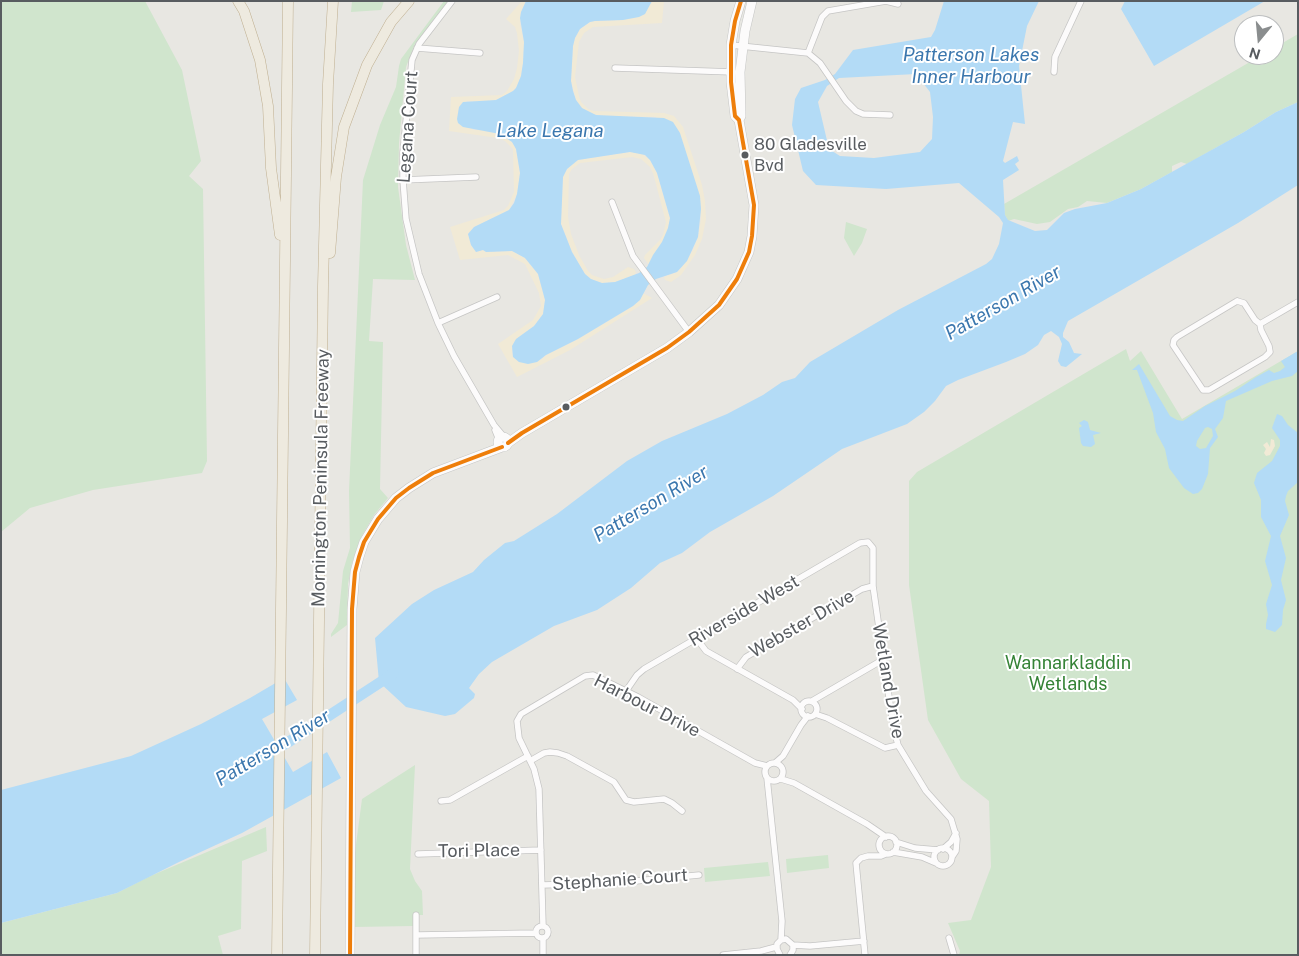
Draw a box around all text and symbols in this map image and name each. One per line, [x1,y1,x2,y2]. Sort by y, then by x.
north arrow [1234,15,1284,65]
water label: Patterson Lakes Inner Harbour [903,44,1039,88]
text: N [1247,44,1262,63]
street label: Legana Court [393,70,423,184]
water label: Lake Legana [496,120,604,142]
place label: 80 Gladesville Bvd [754,135,867,175]
marker: 80 Gladesville Bvd [740,150,750,160]
water label: Patterson River [941,261,1065,345]
street label: Mornington Peninsula Freeway [308,349,334,607]
unlabelled marker [561,402,571,412]
water label: Patterson River [589,461,713,547]
street label: Riverside West [685,571,803,651]
street label: Webster Drive [746,585,858,663]
street label: Wetland Drive [867,622,909,740]
park label: Wannarkladdin Wetlands [1005,652,1131,694]
street label: Harbour Drive [590,670,704,742]
water label: Patterson River [211,705,335,791]
street label: Tori Place [438,839,520,863]
street label: Stephanie Court [551,864,689,896]

